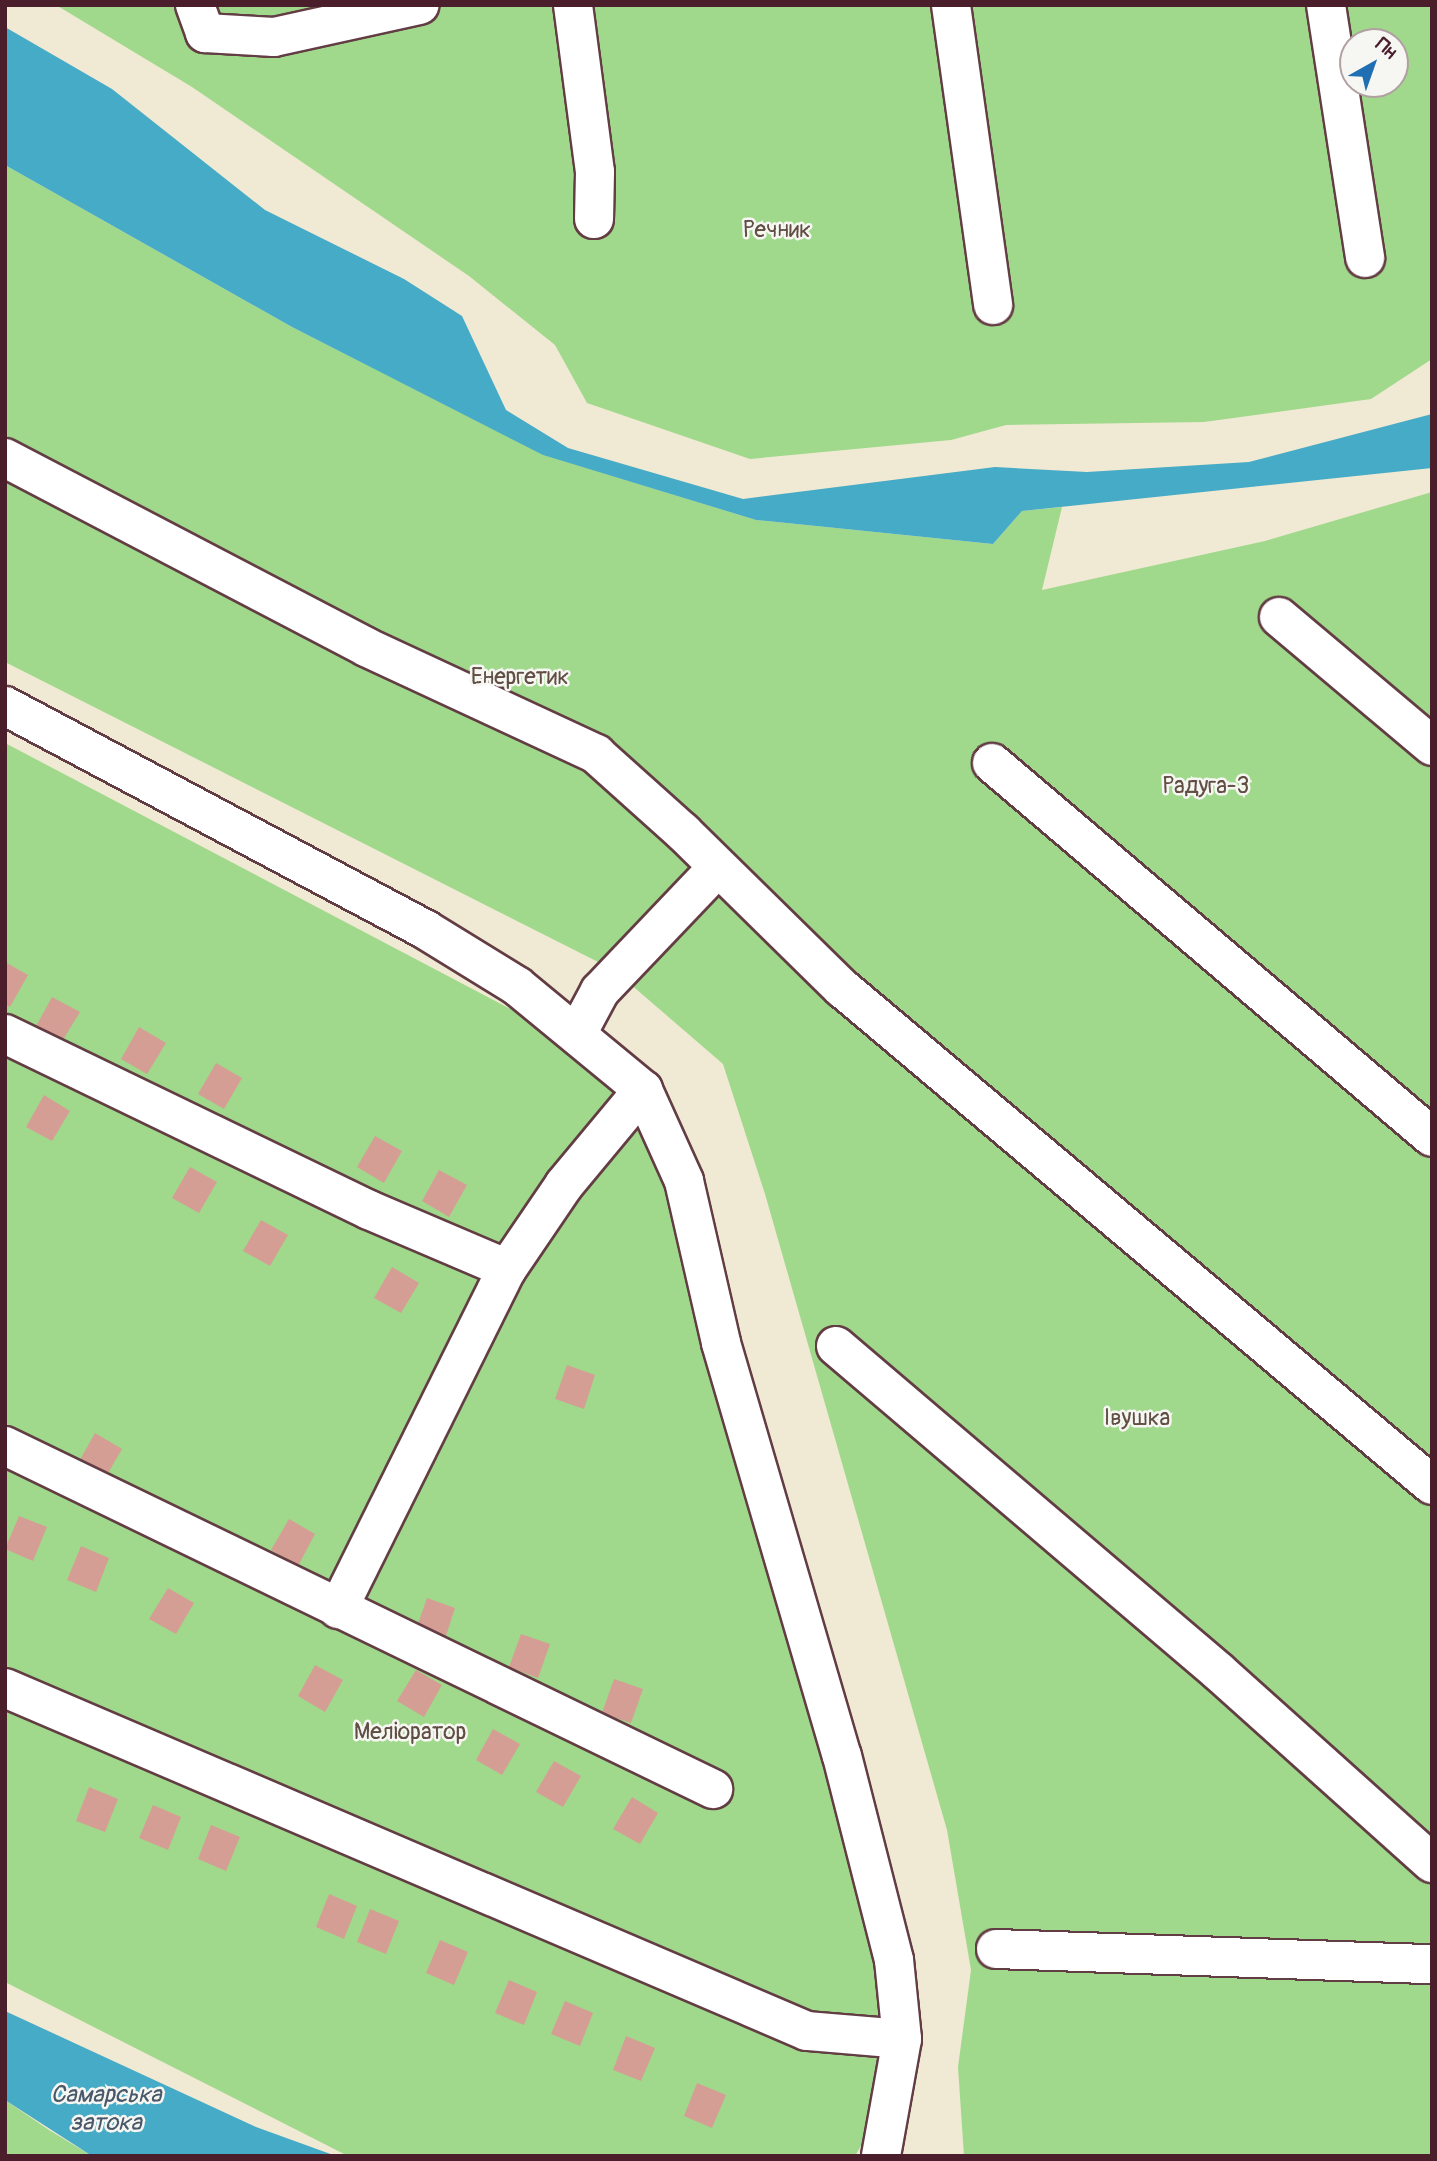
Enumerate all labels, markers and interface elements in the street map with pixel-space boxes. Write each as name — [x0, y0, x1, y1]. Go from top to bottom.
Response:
north arrow — [1339, 28, 1409, 98]
text: Пн — [1370, 33, 1402, 64]
park label: Речник — [743, 216, 811, 244]
park label: Енергетик — [471, 663, 569, 691]
park label: Радуга-3 — [1163, 772, 1249, 800]
park label: Івушка — [1104, 1404, 1170, 1432]
park label: Меліоратор — [354, 1718, 466, 1746]
water label: Самарська затока — [50, 2081, 162, 2137]

